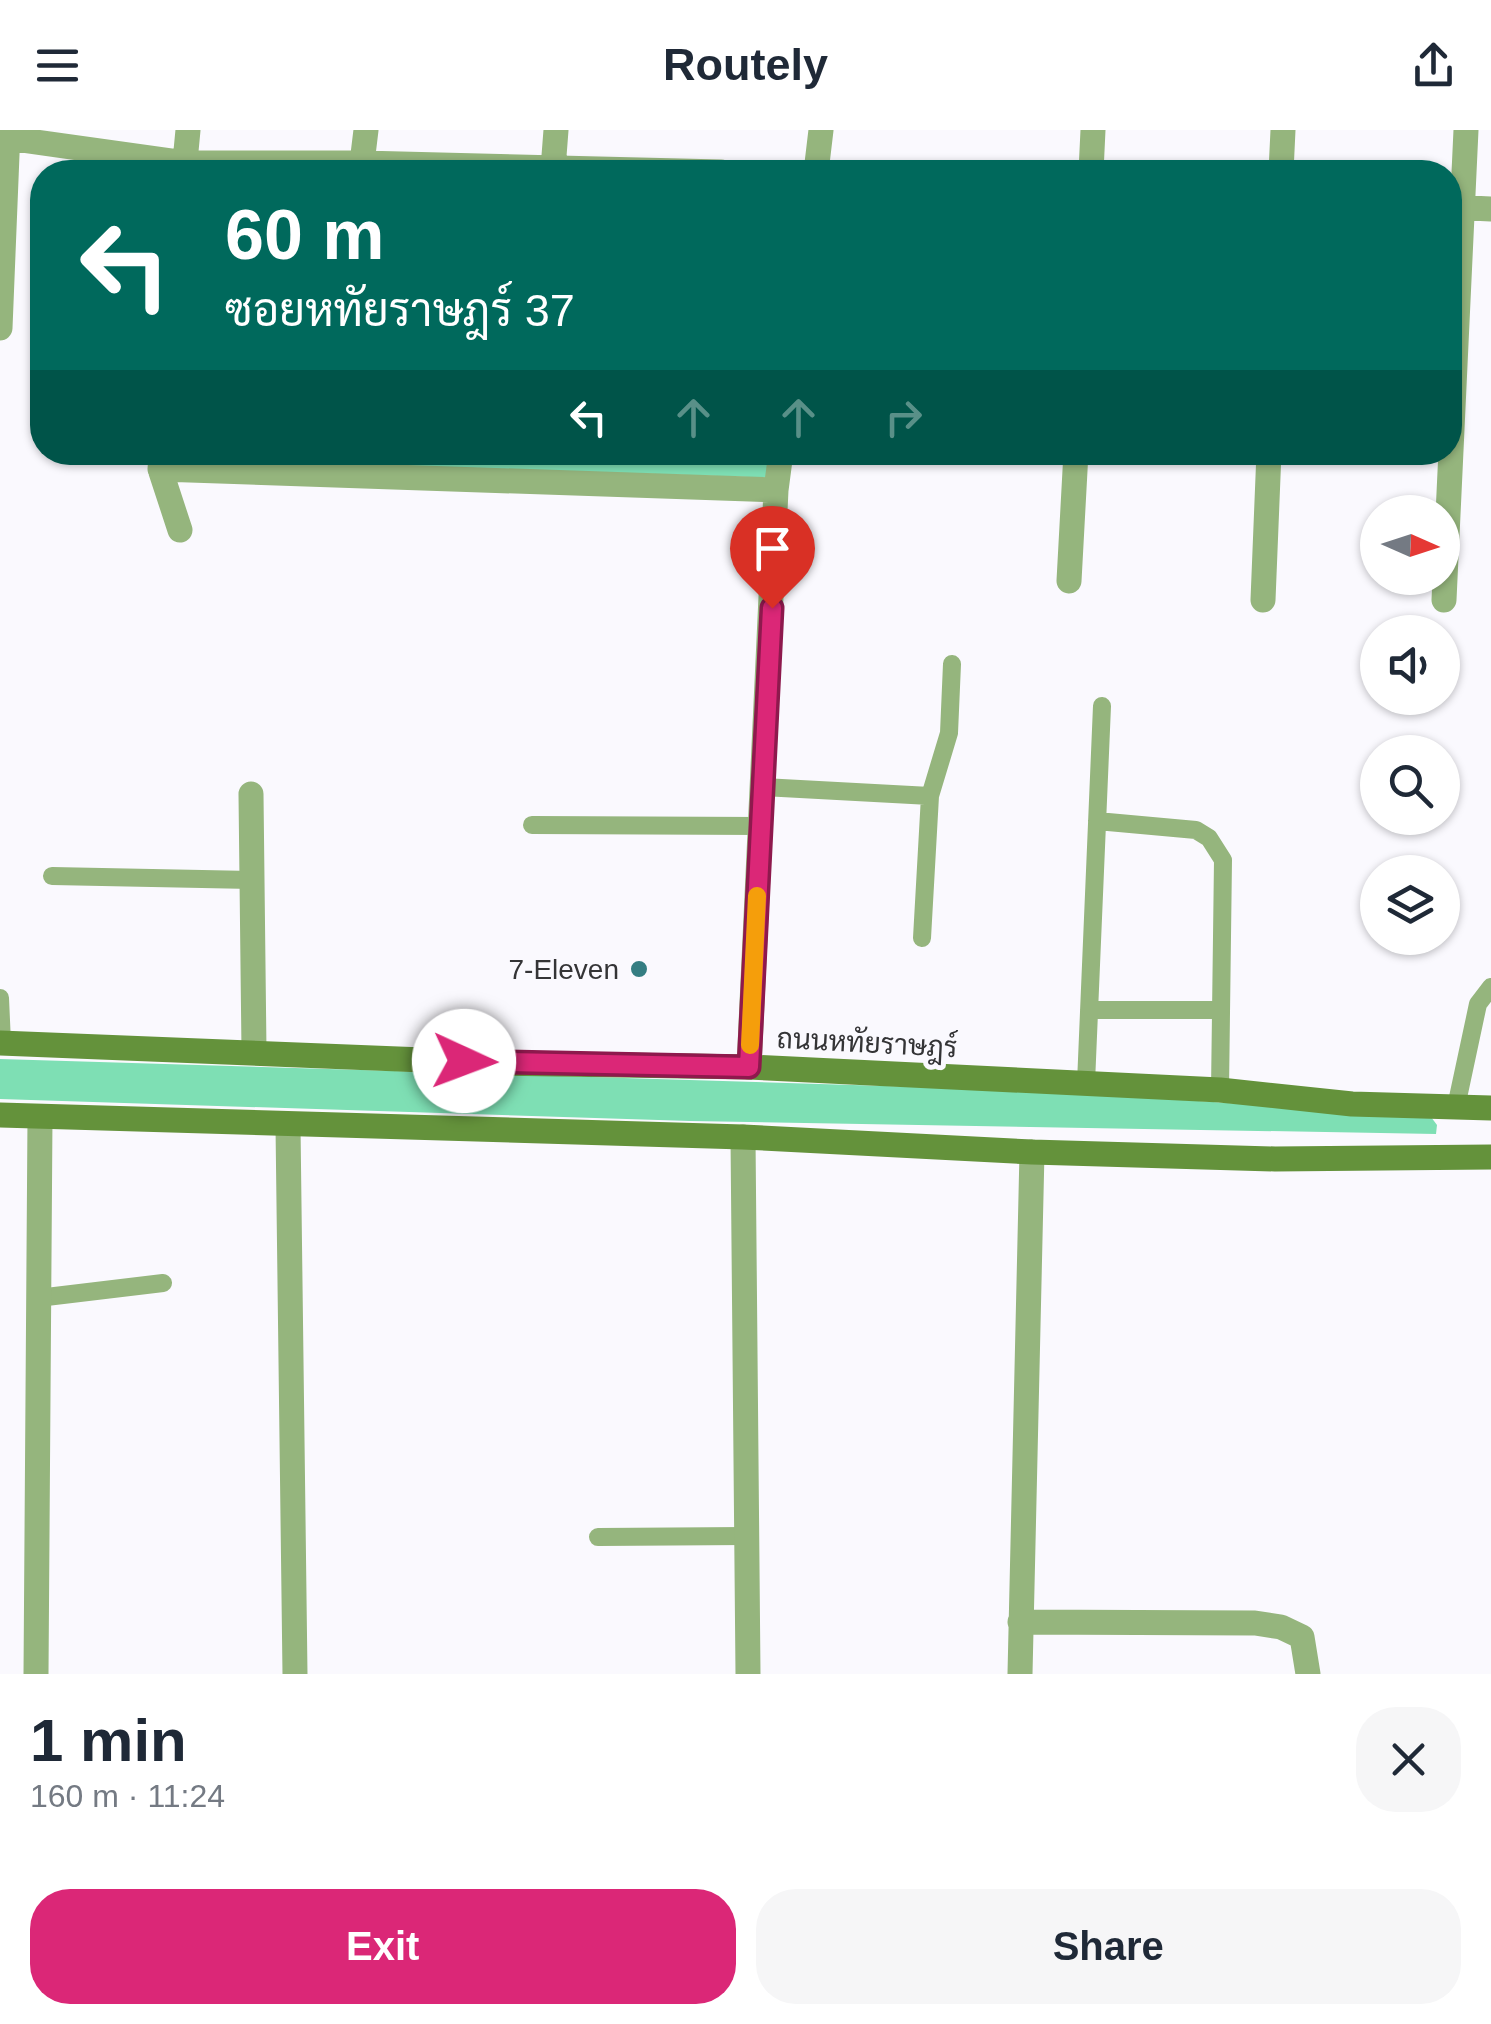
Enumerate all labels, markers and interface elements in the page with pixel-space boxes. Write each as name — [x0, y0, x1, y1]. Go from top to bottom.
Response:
icon: menu — [30, 38, 85, 93]
icon: share — [1406, 38, 1461, 93]
text: Routely — [663, 39, 828, 90]
text: 60 m — [225, 196, 385, 274]
icon: left — [60, 200, 190, 330]
text: ซอยหทัยราษฎร์ 37 — [225, 285, 575, 336]
icon: left — [561, 390, 616, 445]
icon: ahead — [666, 390, 721, 445]
icon: ahead — [771, 390, 826, 445]
icon: right — [876, 390, 931, 445]
north arrow — [1360, 495, 1460, 595]
map controls — [1360, 495, 1460, 955]
pin — [730, 506, 815, 609]
icon: arrive — [745, 521, 800, 576]
button: sound — [1360, 615, 1460, 715]
button: search — [1360, 735, 1460, 835]
button: layers — [1360, 855, 1460, 955]
place label: 7-Eleven — [508, 954, 619, 985]
marker: 7-Eleven — [628, 958, 650, 980]
position arrow — [412, 1009, 516, 1113]
street label: ถนนหทัยราษฎร์ — [776, 1019, 958, 1067]
text: 1 min — [30, 1707, 187, 1774]
button: close — [1356, 1707, 1461, 1812]
text: 160 m · 11:24 — [30, 1778, 225, 1814]
button: Exit — [30, 1889, 736, 2004]
button: Share — [756, 1889, 1461, 2004]

